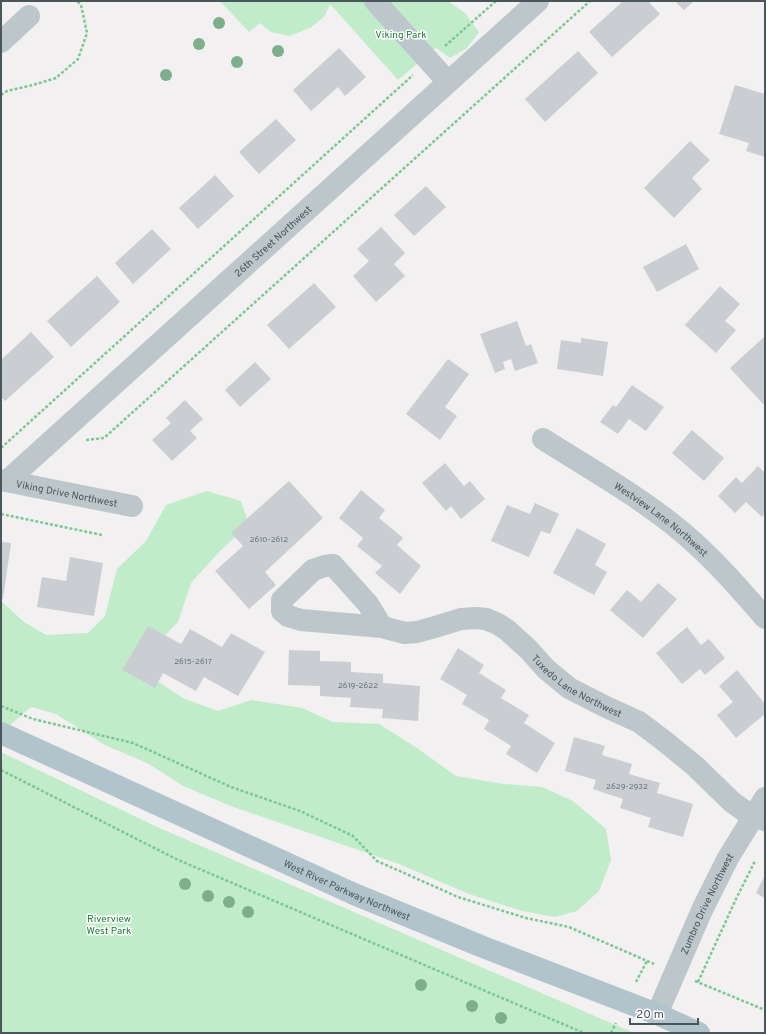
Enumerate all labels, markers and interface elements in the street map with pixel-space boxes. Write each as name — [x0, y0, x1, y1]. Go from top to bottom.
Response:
park label: Viking Park — [375, 29, 427, 42]
street label: 26th Street Northwest — [232, 203, 315, 280]
street label: Viking Drive Northwest — [14, 478, 119, 511]
street label: Westview Lane Northwest — [611, 480, 710, 560]
house number: 2610-2612 — [250, 535, 288, 545]
street label: Tuxedo Lane Northwest — [528, 652, 624, 721]
house number: 2615-2617 — [174, 657, 212, 667]
house number: 2619-2622 — [338, 681, 378, 691]
house number: 2629-2932 — [606, 782, 648, 792]
street label: Zumbro Drive Northwest — [679, 851, 737, 957]
street label: West River Parkway Northwest — [281, 858, 412, 925]
park label: Riverview West Park — [87, 913, 131, 938]
scale bar — [630, 1000, 698, 1026]
text: 20 m — [636, 1007, 664, 1023]

